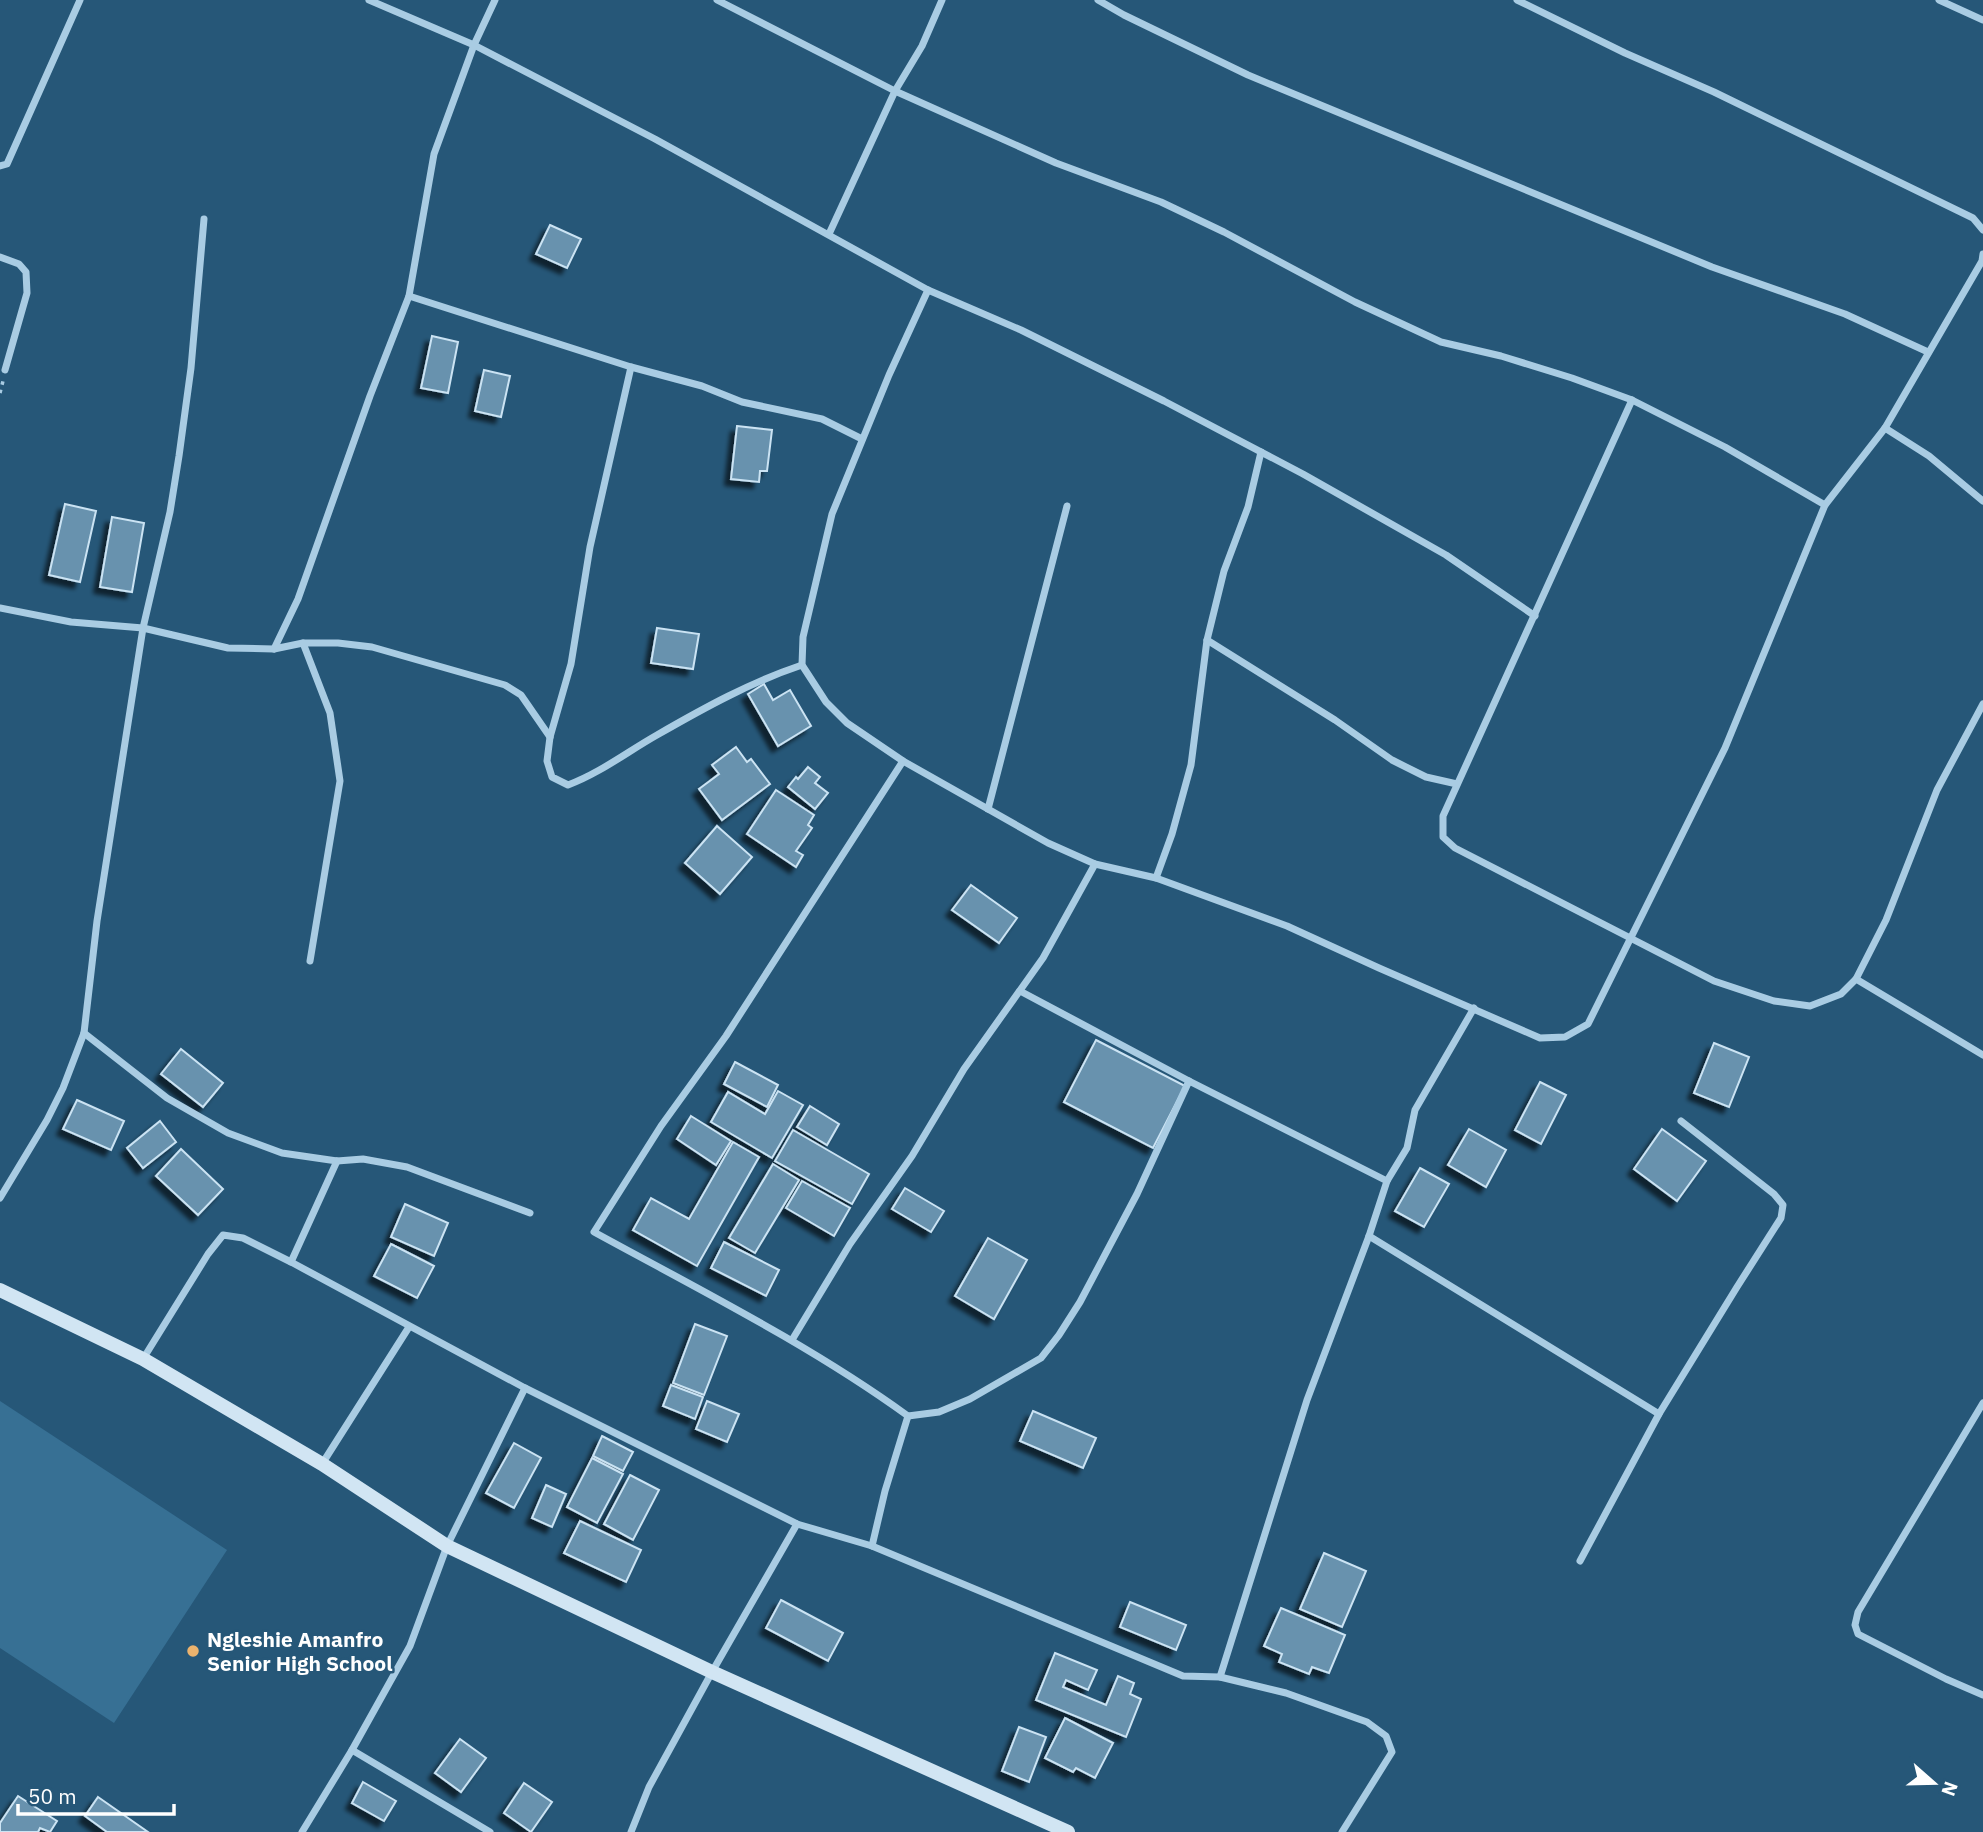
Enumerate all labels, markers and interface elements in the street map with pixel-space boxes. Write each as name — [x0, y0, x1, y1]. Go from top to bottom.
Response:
place label: Ngleshie Amanfro Senior High School — [207, 1625, 393, 1677]
marker: Ngleshie Amanfro Senior High School — [185, 1643, 201, 1659]
north arrow — [1899, 1748, 1969, 1818]
scale bar — [18, 1772, 173, 1816]
text: N — [1936, 1778, 1964, 1799]
text: 50 m — [28, 1782, 77, 1810]

